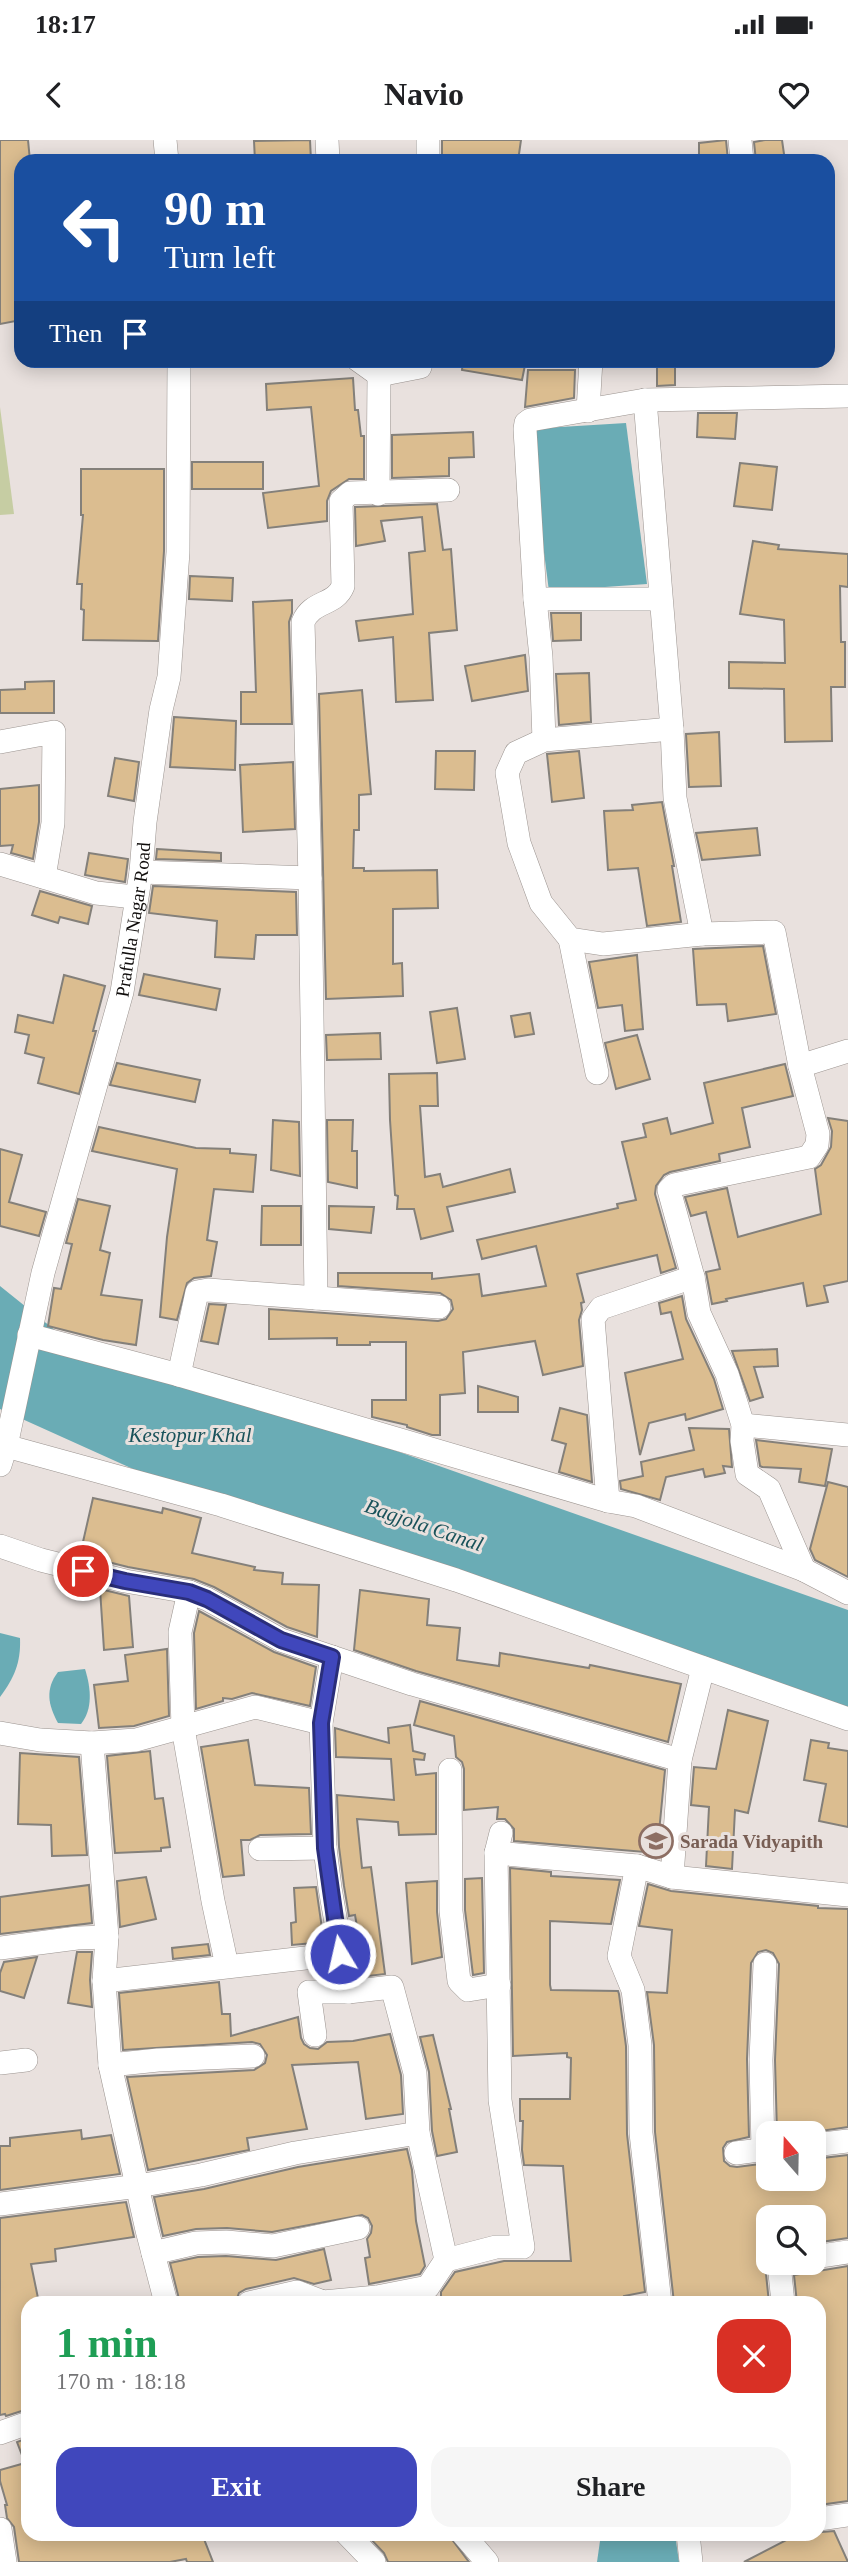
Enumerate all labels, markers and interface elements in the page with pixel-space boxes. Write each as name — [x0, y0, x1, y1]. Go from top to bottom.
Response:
text: 18:17 — [35, 10, 96, 39]
icon: back — [35, 76, 73, 114]
text: Navio — [384, 76, 464, 112]
icon: heart — [775, 76, 813, 114]
text: 90 m — [164, 181, 266, 236]
icon: left — [49, 182, 140, 273]
text: Turn left — [164, 239, 276, 275]
icon: arrive — [116, 315, 154, 353]
text: Then — [49, 319, 102, 348]
street label: Prafulla Nagar Road — [111, 841, 154, 998]
water label: Kestopur Khal — [127, 1423, 252, 1447]
water label: Bagjola Canal — [362, 1494, 486, 1556]
pin — [53, 1541, 113, 1601]
icon: arrive — [64, 1552, 102, 1590]
school or university icon: Sarada Vidyapith — [637, 1822, 675, 1860]
place label: Sarada Vidyapith — [680, 1831, 824, 1852]
position arrow — [303, 1917, 377, 1991]
north arrow — [756, 2121, 826, 2191]
map controls — [756, 2121, 826, 2275]
button: search — [756, 2205, 826, 2275]
button: close — [717, 2319, 791, 2393]
text: 1 min — [56, 2320, 158, 2366]
text: 170 m · 18:18 — [56, 2369, 186, 2394]
button: Exit — [56, 2447, 417, 2527]
button: Share — [431, 2447, 791, 2527]

